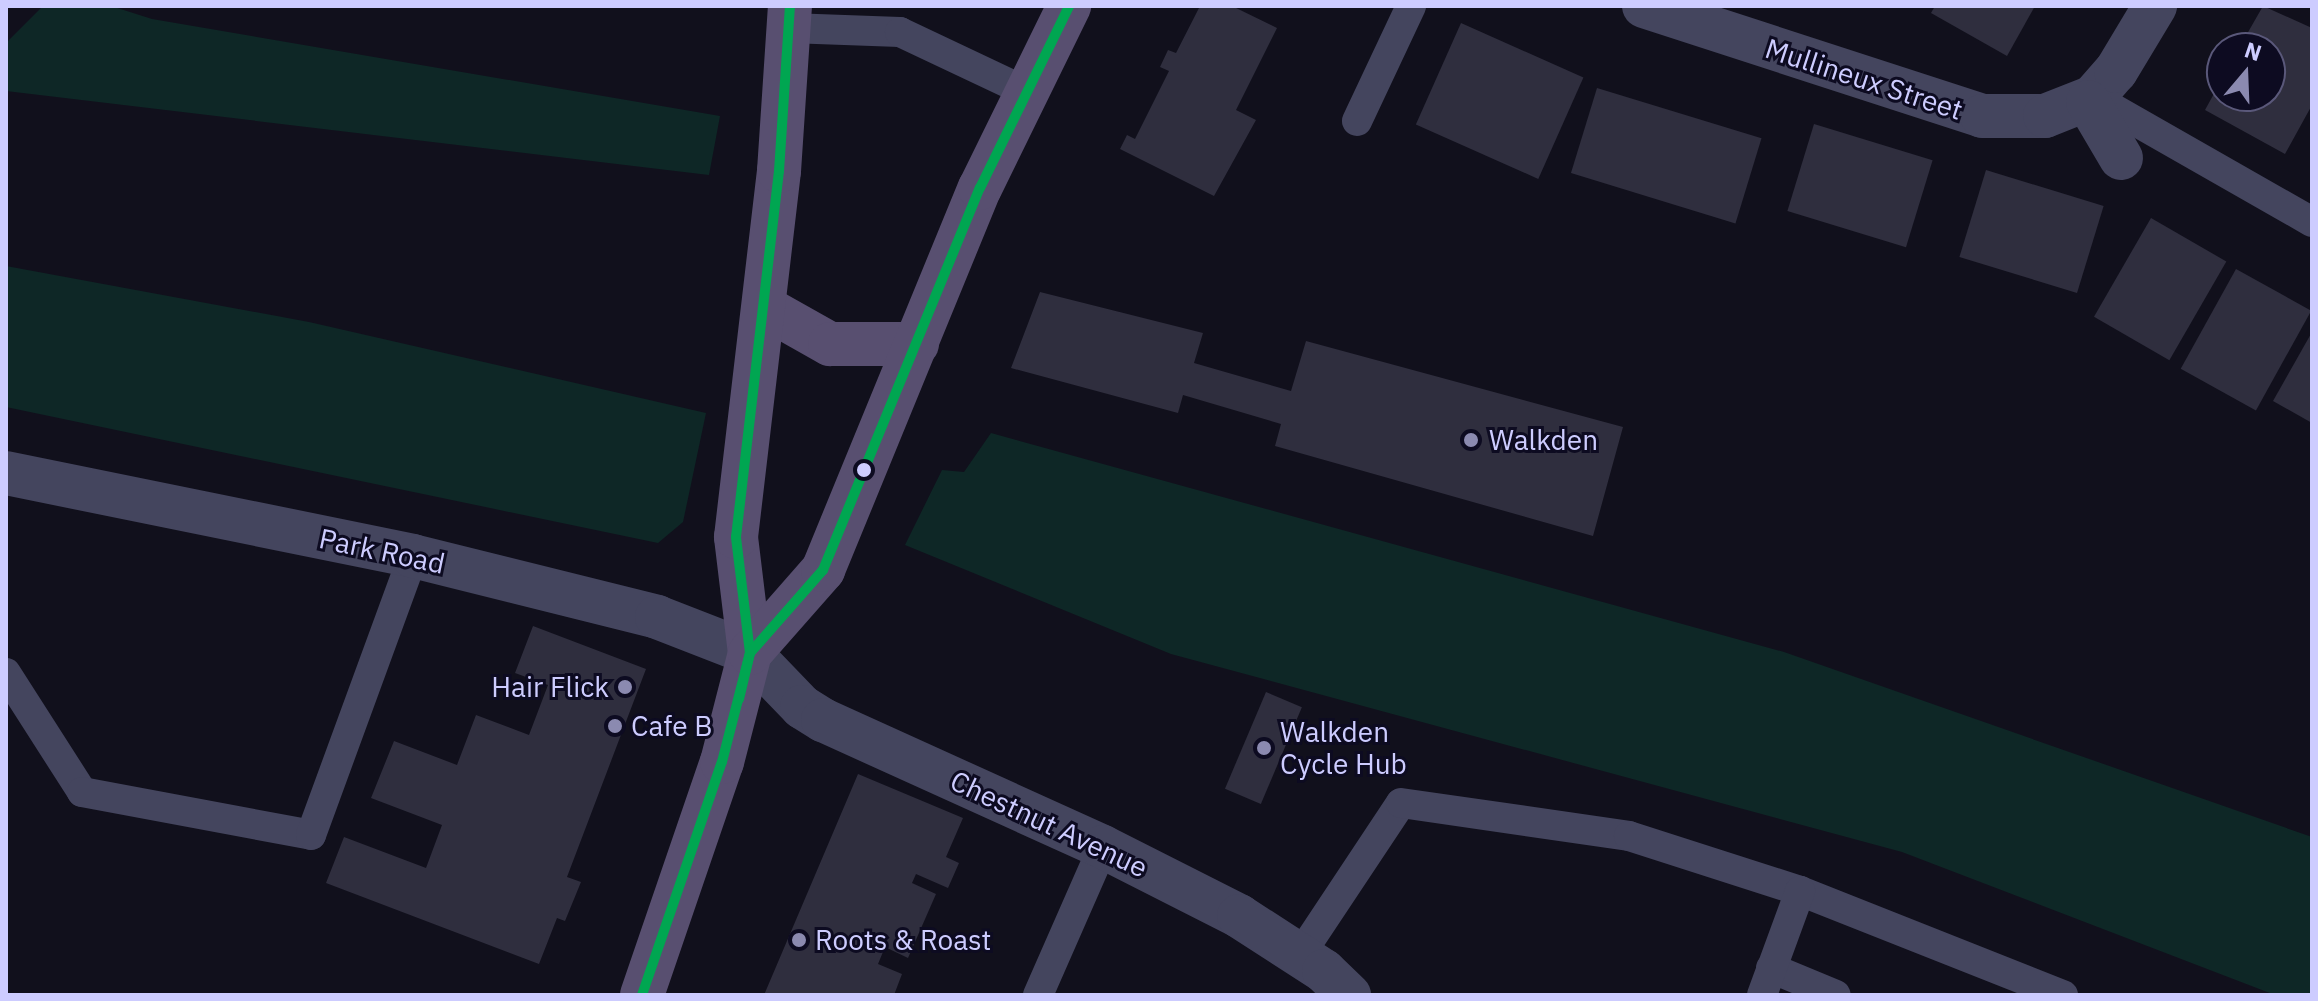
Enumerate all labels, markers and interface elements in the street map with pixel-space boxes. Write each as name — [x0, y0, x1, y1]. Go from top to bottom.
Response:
street label: Mullineux Street — [1761, 31, 1967, 127]
north arrow — [2206, 32, 2286, 112]
text: N — [2241, 34, 2266, 67]
place label: Walkden — [1489, 423, 1598, 457]
marker: Walkden — [1460, 429, 1482, 451]
unlabelled marker — [856, 462, 872, 478]
street label: Park Road — [316, 521, 448, 581]
place label: Hair Flick — [491, 670, 609, 704]
marker: Hair Flick — [616, 678, 634, 696]
place label: Cafe B — [631, 709, 713, 743]
place label: Walkden Cycle Hub — [1280, 715, 1407, 781]
marker: Cafe B — [606, 717, 624, 735]
marker: Walkden Cycle Hub — [1255, 739, 1273, 757]
street label: Chestnut Avenue — [945, 764, 1153, 884]
place label: Roots & Roast — [815, 923, 991, 957]
marker: Roots & Roast — [790, 931, 808, 949]

